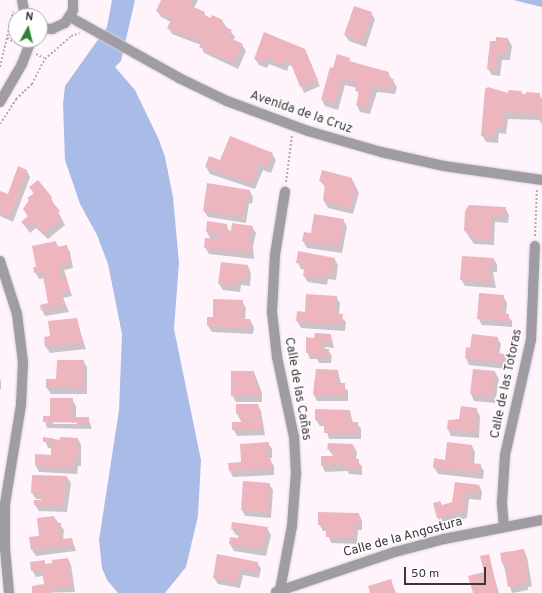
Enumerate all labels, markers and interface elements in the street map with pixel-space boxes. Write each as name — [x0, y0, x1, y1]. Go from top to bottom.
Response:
north arrow — [8, 8, 48, 48]
text: N — [25, 10, 34, 25]
street label: Avenida de la Cruz — [248, 88, 354, 138]
street label: Calle de las Totoras — [488, 328, 526, 440]
street label: Calle de las Cañas — [280, 336, 314, 442]
street label: Calle de la Angostura — [342, 515, 464, 561]
scale bar — [406, 559, 488, 585]
text: 50 m — [411, 566, 439, 582]

